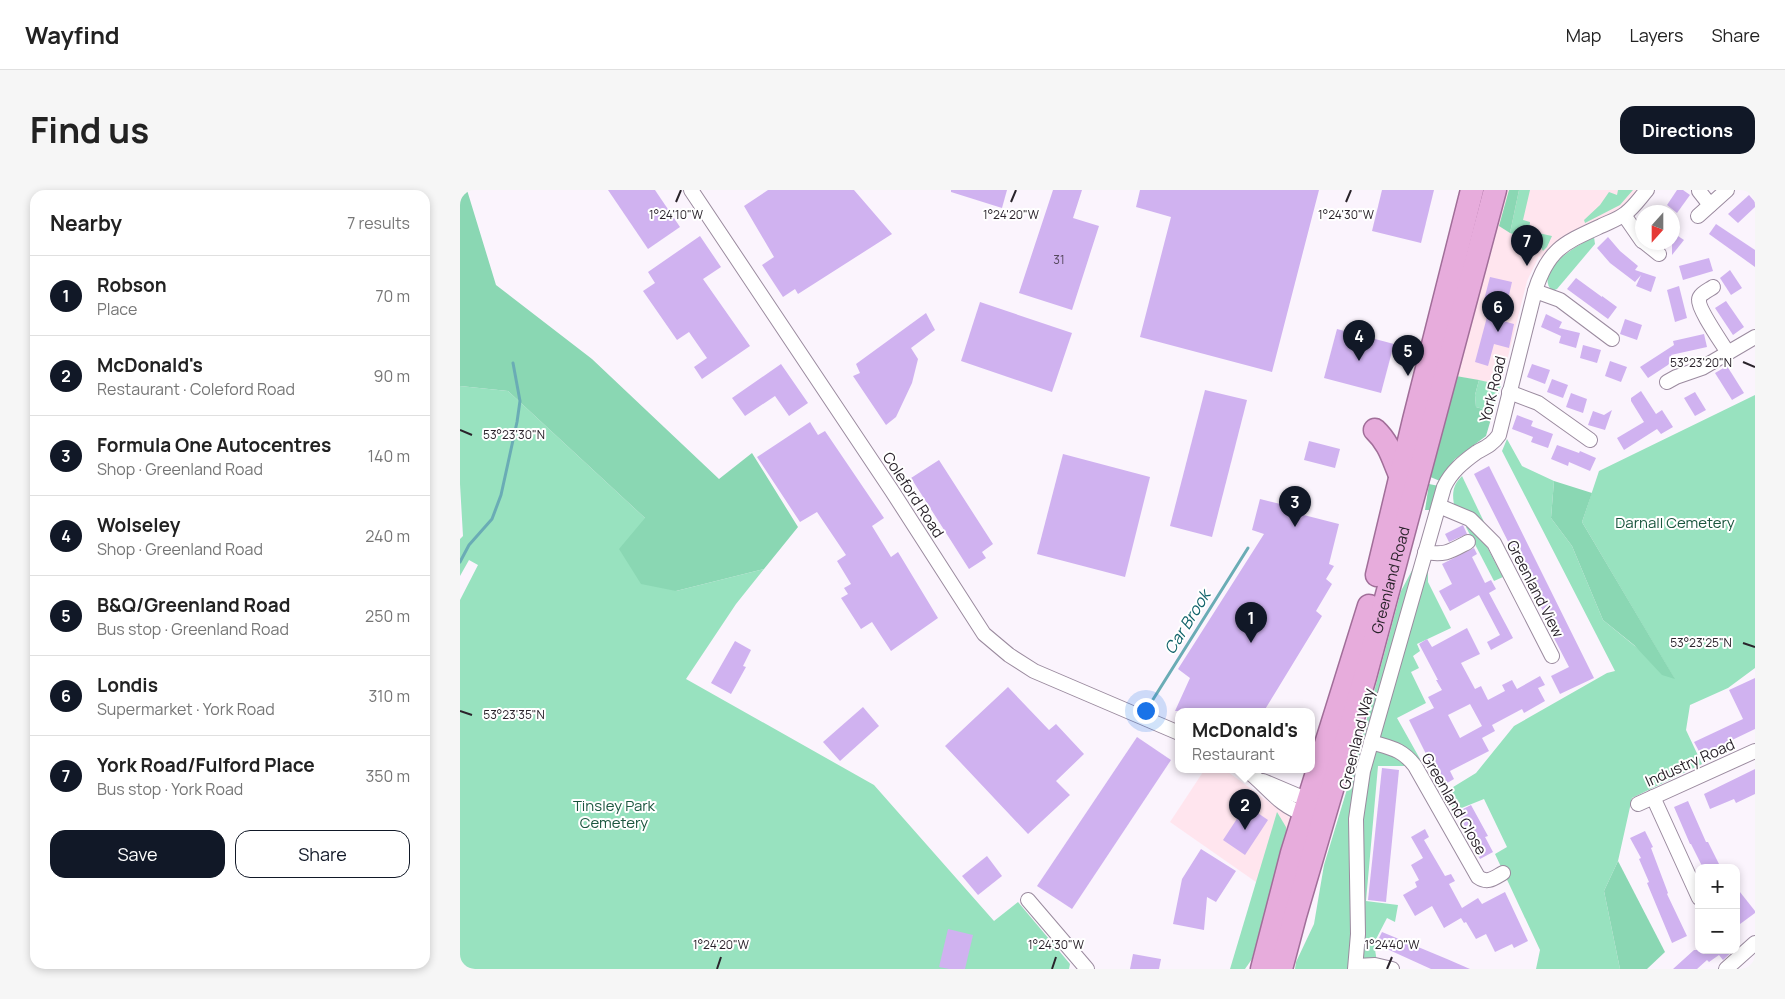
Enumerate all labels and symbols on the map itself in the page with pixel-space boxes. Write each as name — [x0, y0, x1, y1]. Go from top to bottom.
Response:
north arrow — [1635, 205, 1680, 250]
text: 1°24'10"W — [649, 206, 704, 223]
text: 1°24'20"W — [983, 206, 1040, 223]
text: 1°24'30"W — [1318, 206, 1375, 223]
pin: 7 — [1511, 225, 1543, 266]
house number: 31 — [1053, 251, 1065, 268]
pin: 6 — [1482, 291, 1514, 332]
pin: 4 — [1343, 320, 1375, 361]
pin: 5 — [1392, 335, 1424, 376]
street label: York Road — [1474, 354, 1511, 424]
text: 53°23'20"N — [1670, 354, 1732, 371]
text: 53°23'30"N — [483, 426, 545, 443]
street label: Coleford Road — [878, 448, 949, 542]
pin: 3 — [1279, 486, 1311, 527]
park label: Darnall Cemetery — [1615, 512, 1735, 533]
street label: Greenland Road — [1366, 524, 1415, 636]
street label: Greenland View — [1502, 536, 1569, 642]
water label: Car Brook — [1159, 584, 1216, 658]
pin: 1 — [1235, 602, 1267, 643]
text: 53°23'25"N — [1670, 634, 1732, 651]
street label: Greenland Way — [1334, 686, 1379, 792]
your location — [1133, 698, 1159, 724]
text: 53°23'35"N — [483, 706, 545, 723]
street label: Industry Road — [1642, 733, 1738, 792]
street label: Greenland Close — [1417, 749, 1492, 859]
pin: 2 — [1229, 789, 1261, 830]
park label: Tinsley Park Cemetery — [573, 795, 656, 833]
text: 1°24'20"W — [693, 936, 750, 953]
text: 1°24'30"W — [1028, 936, 1085, 953]
text: 1°24'40"W — [1365, 936, 1420, 953]

